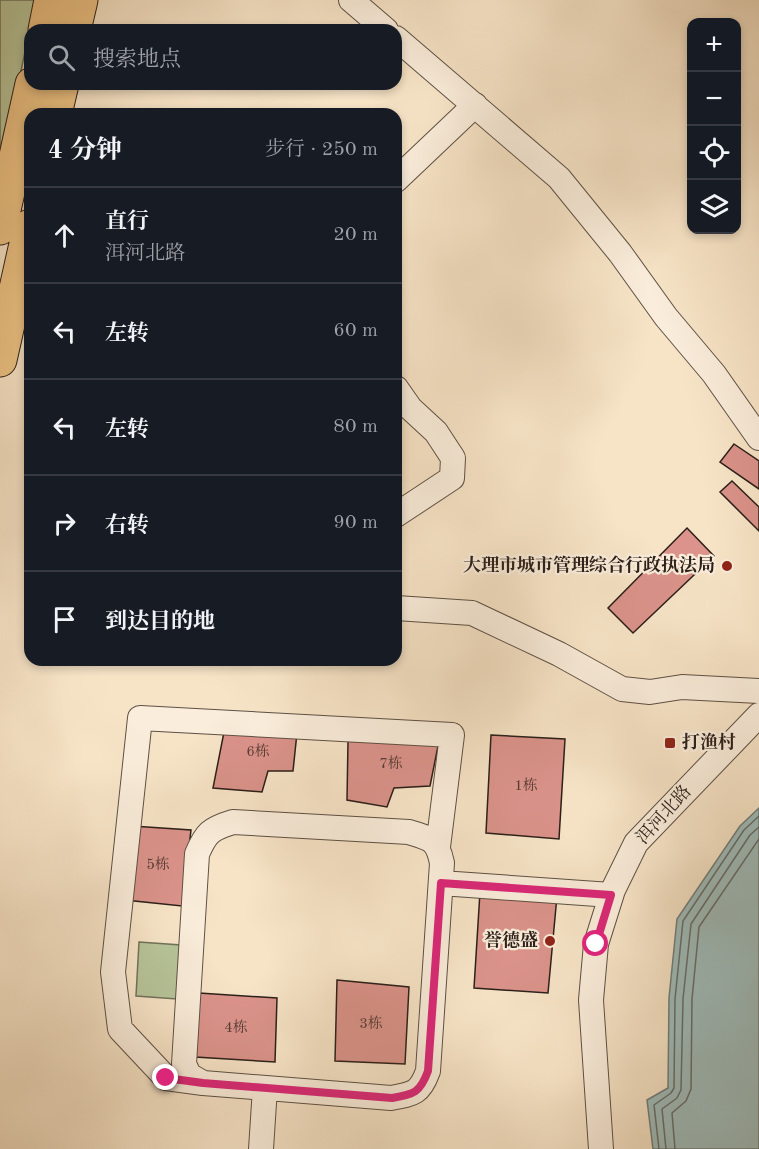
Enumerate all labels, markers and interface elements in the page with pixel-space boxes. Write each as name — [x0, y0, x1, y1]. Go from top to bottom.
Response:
map controls — [687, 18, 741, 234]
button: + — [687, 18, 741, 72]
search box — [24, 24, 402, 90]
icon: search — [45, 41, 78, 74]
text: 搜索地点 — [93, 49, 181, 71]
button: − — [687, 72, 741, 126]
button: locate — [687, 126, 741, 180]
text: 4 分钟 — [48, 138, 122, 164]
text: 步行 · 250 m — [265, 140, 378, 160]
button: layers — [687, 180, 741, 234]
text: 直行 — [105, 211, 149, 233]
icon: ahead — [48, 219, 81, 252]
text: 20 m — [333, 225, 378, 245]
text: 洱河北路 — [105, 244, 185, 264]
icon: left — [48, 315, 81, 348]
text: 60 m — [333, 321, 378, 341]
text: 左转 — [105, 323, 149, 345]
icon: left — [48, 411, 81, 444]
text: 80 m — [333, 417, 378, 437]
text: 左转 — [105, 419, 149, 441]
icon: right — [48, 507, 81, 540]
text: 90 m — [333, 513, 378, 533]
text: 右转 — [105, 515, 149, 537]
place label: 大理市城市管理综合行政执法局 — [463, 555, 715, 575]
marker: 大理市城市管理综合行政执法局 — [720, 559, 734, 573]
icon: arrive — [48, 603, 81, 636]
text: 到达目的地 — [105, 611, 215, 633]
place label: 打渔村 — [682, 732, 736, 752]
marker: 打渔村 — [663, 736, 677, 750]
house number: 6栋 — [246, 743, 270, 760]
house number: 7栋 — [379, 755, 403, 772]
house number: 1栋 — [514, 777, 538, 794]
street label: 洱河北路 — [632, 781, 695, 848]
house number: 5栋 — [146, 856, 170, 873]
place label: 誉德盛 — [484, 930, 538, 950]
route start — [582, 930, 608, 956]
marker: 誉德盛 — [543, 934, 557, 948]
house number: 3栋 — [359, 1015, 383, 1032]
house number: 4栋 — [224, 1019, 248, 1036]
route end — [152, 1064, 178, 1090]

